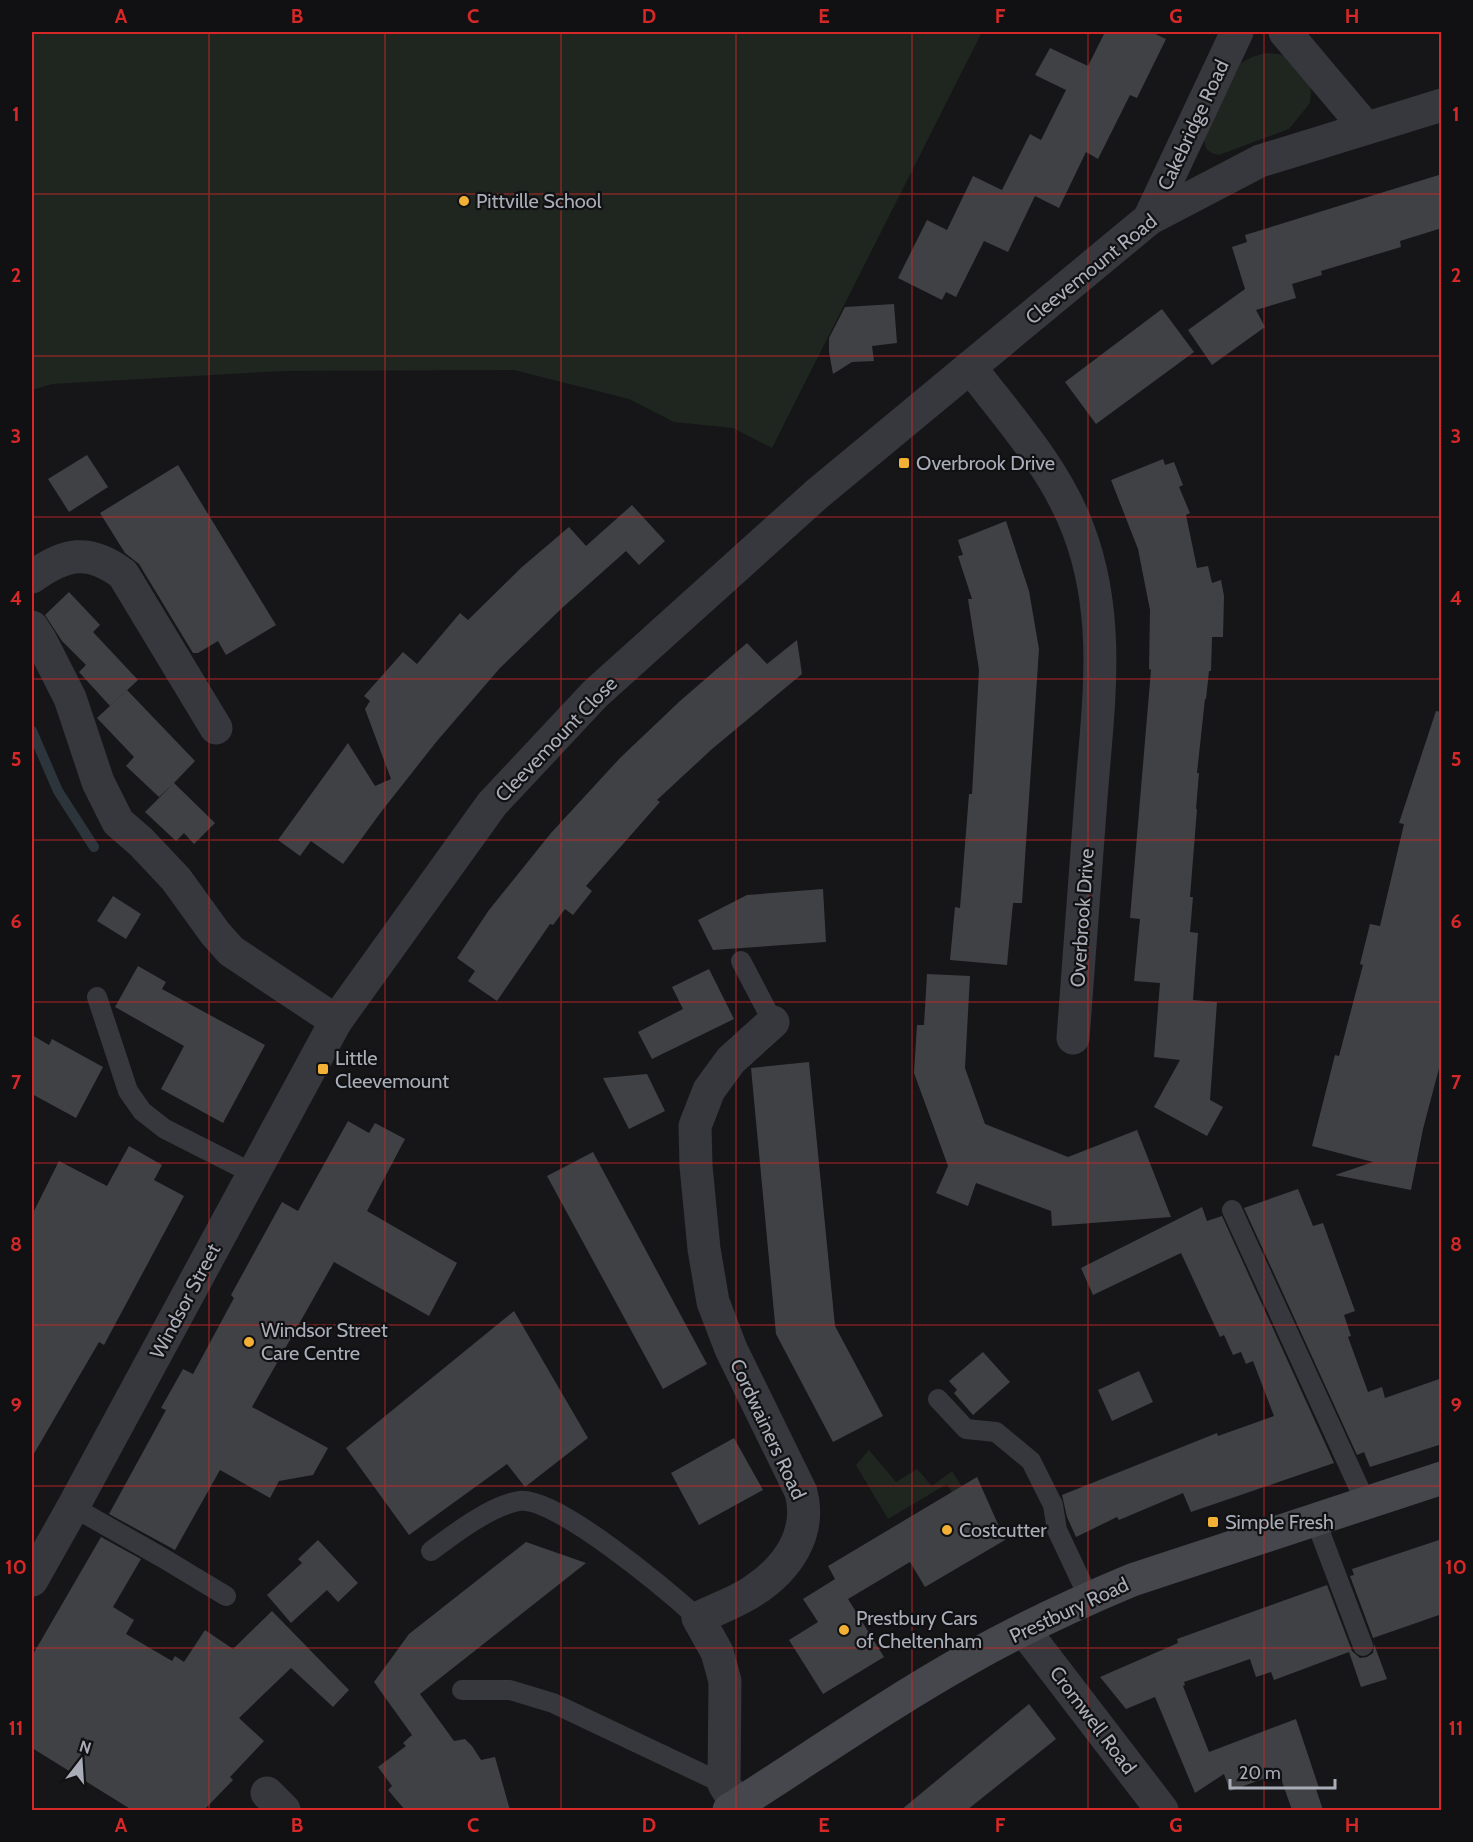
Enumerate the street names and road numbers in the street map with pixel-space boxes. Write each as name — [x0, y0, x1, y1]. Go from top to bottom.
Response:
street label: Cakebridge Road — [1152, 56, 1234, 194]
street label: Cleevemount Road — [1021, 209, 1161, 329]
street label: Cleevemount Close — [490, 671, 622, 807]
street label: Overbrook Drive — [1065, 848, 1099, 988]
street label: Windsor Street — [145, 1239, 225, 1363]
street label: Cordwainers Road — [725, 1355, 811, 1503]
street label: Prestbury Road — [1006, 1572, 1132, 1648]
street label: Cromwell Road — [1045, 1661, 1141, 1779]

